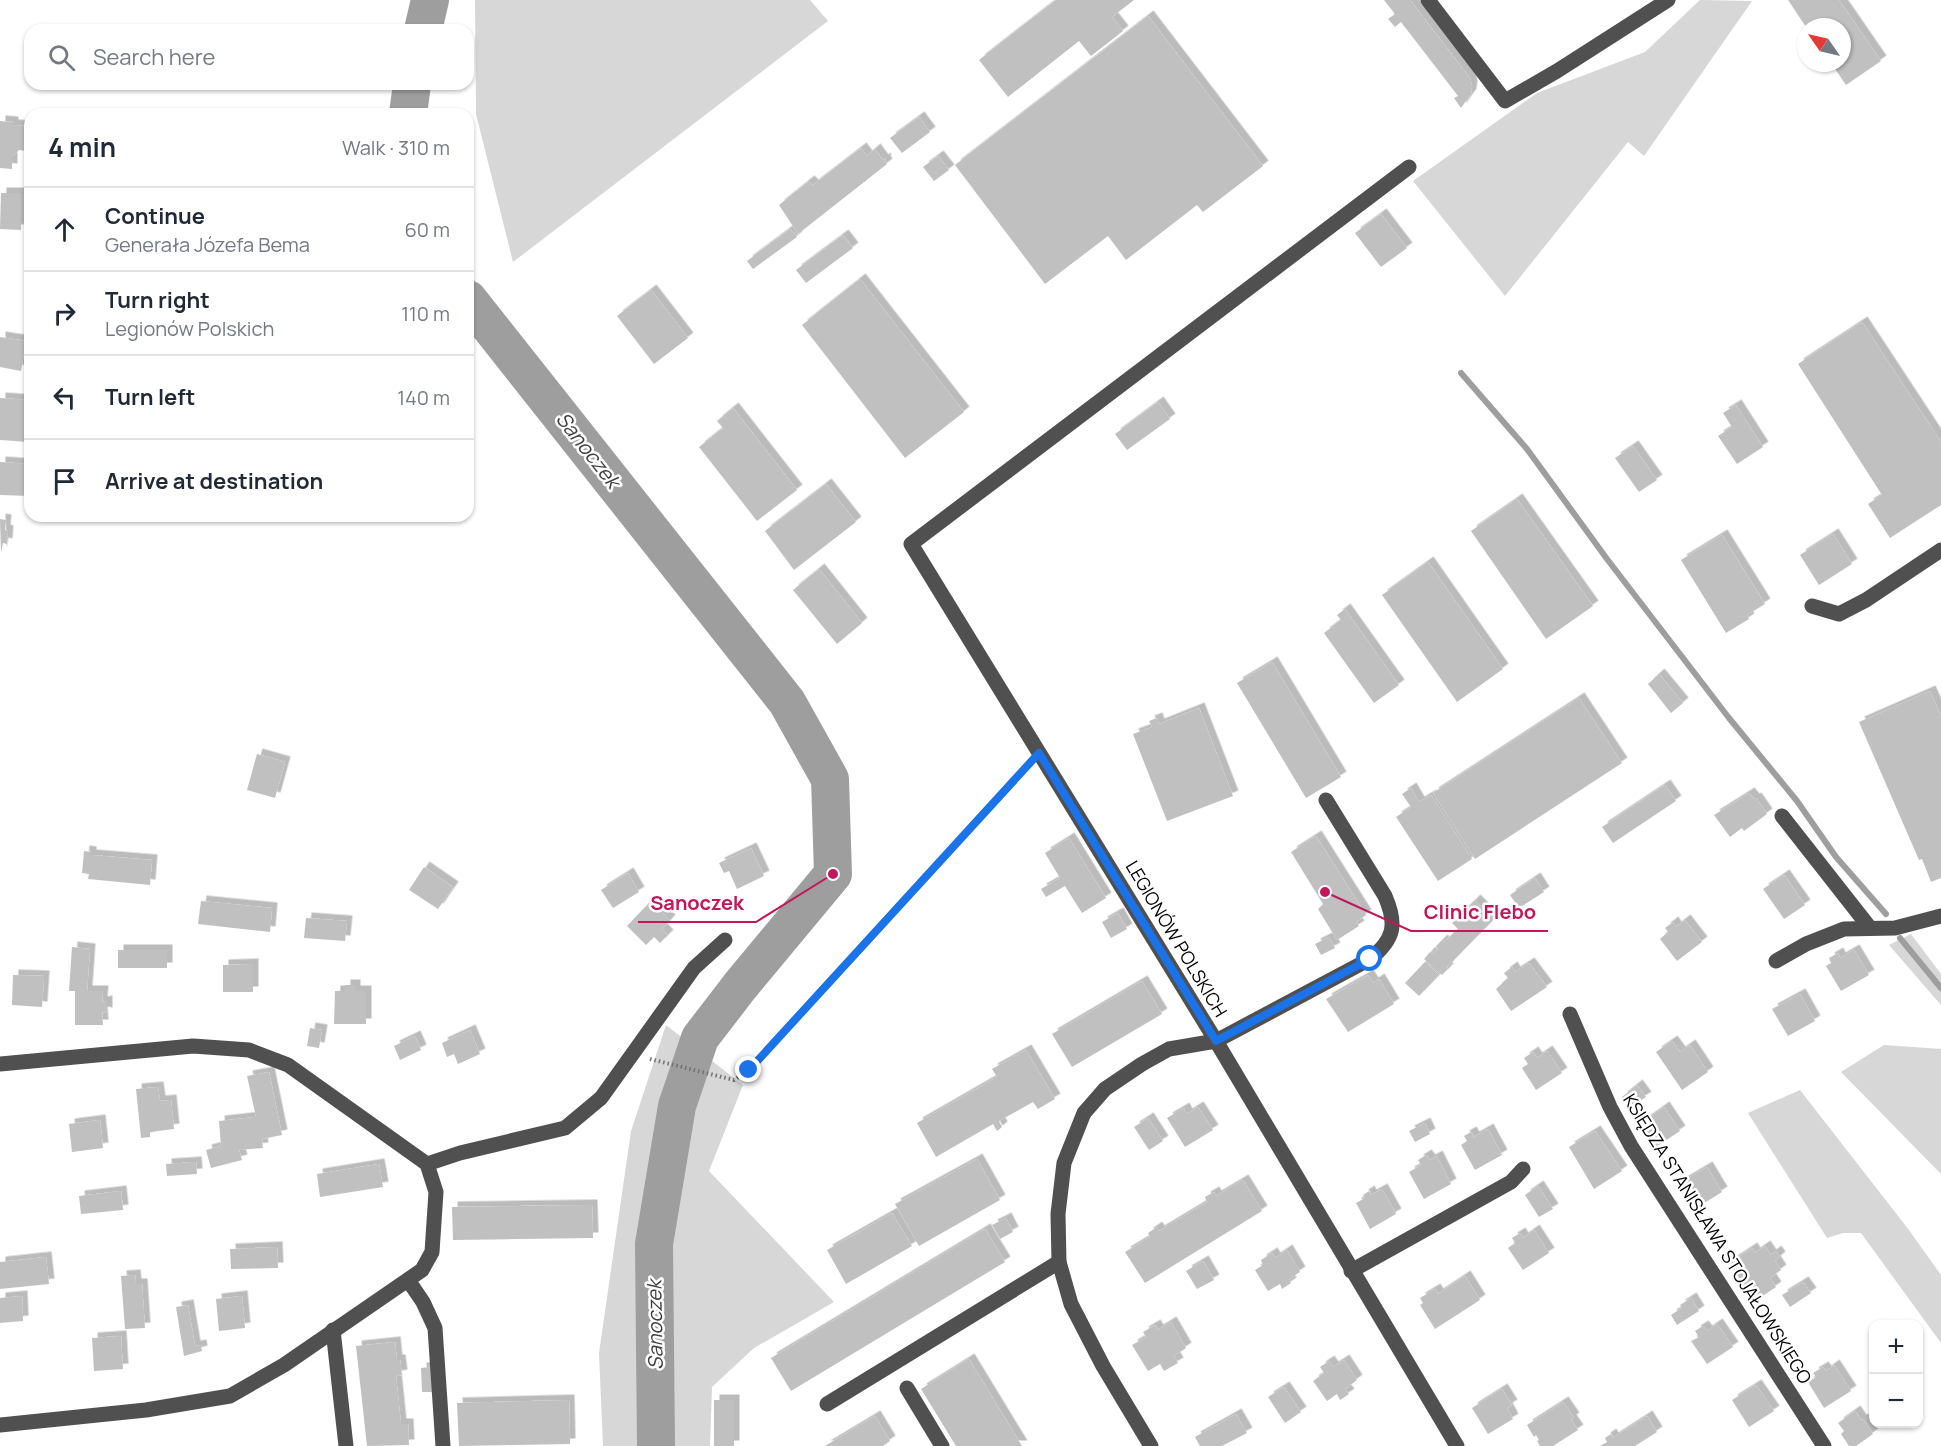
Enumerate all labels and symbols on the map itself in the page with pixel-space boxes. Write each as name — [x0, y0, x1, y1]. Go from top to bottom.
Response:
north arrow — [1797, 18, 1851, 72]
water label: Sanoczek — [550, 406, 628, 496]
street label: LEGIONÓW POLSKICH — [1121, 856, 1233, 1021]
callout: Sanoczek — [638, 884, 756, 922]
text: Sanoczek — [650, 889, 745, 916]
callout: Clinic Flebo — [1411, 893, 1548, 931]
text: Clinic Flebo — [1424, 898, 1536, 925]
route start — [1356, 945, 1382, 971]
route end — [735, 1056, 761, 1082]
street label: KSIĘDZA STANISŁAWA STOJAŁOWSKIEGO — [1618, 1089, 1818, 1388]
water label: Sanoczek — [640, 1277, 669, 1370]

